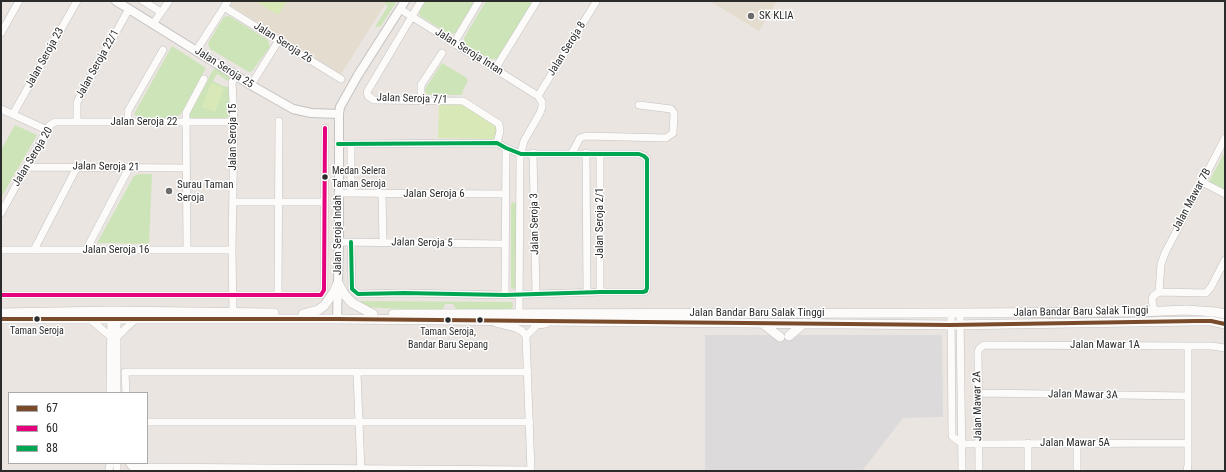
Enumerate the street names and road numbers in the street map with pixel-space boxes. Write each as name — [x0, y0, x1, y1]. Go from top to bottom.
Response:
street label: Jalan Seroja 8 — [545, 19, 589, 79]
street label: Jalan Seroja 26 — [251, 20, 315, 66]
street label: Jalan Seroja 23 — [23, 26, 67, 90]
street label: Jalan Seroja Intan — [432, 26, 506, 78]
street label: Jalan Seroja 22/1 — [74, 27, 122, 101]
street label: Jalan Seroja 25 — [192, 45, 256, 91]
street label: Jalan Seroja 7/1 — [376, 91, 448, 107]
street label: Jalan Seroja 15 — [226, 104, 240, 170]
street label: Jalan Seroja 22 — [111, 115, 177, 129]
street label: Jalan Seroja 20 — [10, 125, 56, 189]
street label: Jalan Seroja 21 — [72, 160, 140, 174]
street label: Jalan Mawar 7B — [1170, 166, 1214, 234]
street label: Jalan Seroja 6 — [403, 187, 465, 201]
street label: Jalan Seroja 2/1 — [593, 187, 607, 259]
street label: Jalan Seroja 3 — [528, 193, 542, 255]
street label: Jalan Seroja Indah — [331, 195, 345, 275]
street label: Jalan Seroja 5 — [391, 236, 453, 250]
street label: Jalan Seroja 16 — [83, 243, 149, 257]
street label: Jalan Bandar Baru Salak Tinggi — [1013, 304, 1149, 320]
street label: Jalan Bandar Baru Salak Tinggi — [689, 306, 825, 320]
street label: Jalan Mawar 1A — [1070, 338, 1140, 352]
street label: Jalan Mawar 2A — [971, 371, 985, 441]
street label: Jalan Mawar 3A — [1048, 388, 1118, 402]
street label: Jalan Mawar 5A — [1040, 436, 1110, 450]

